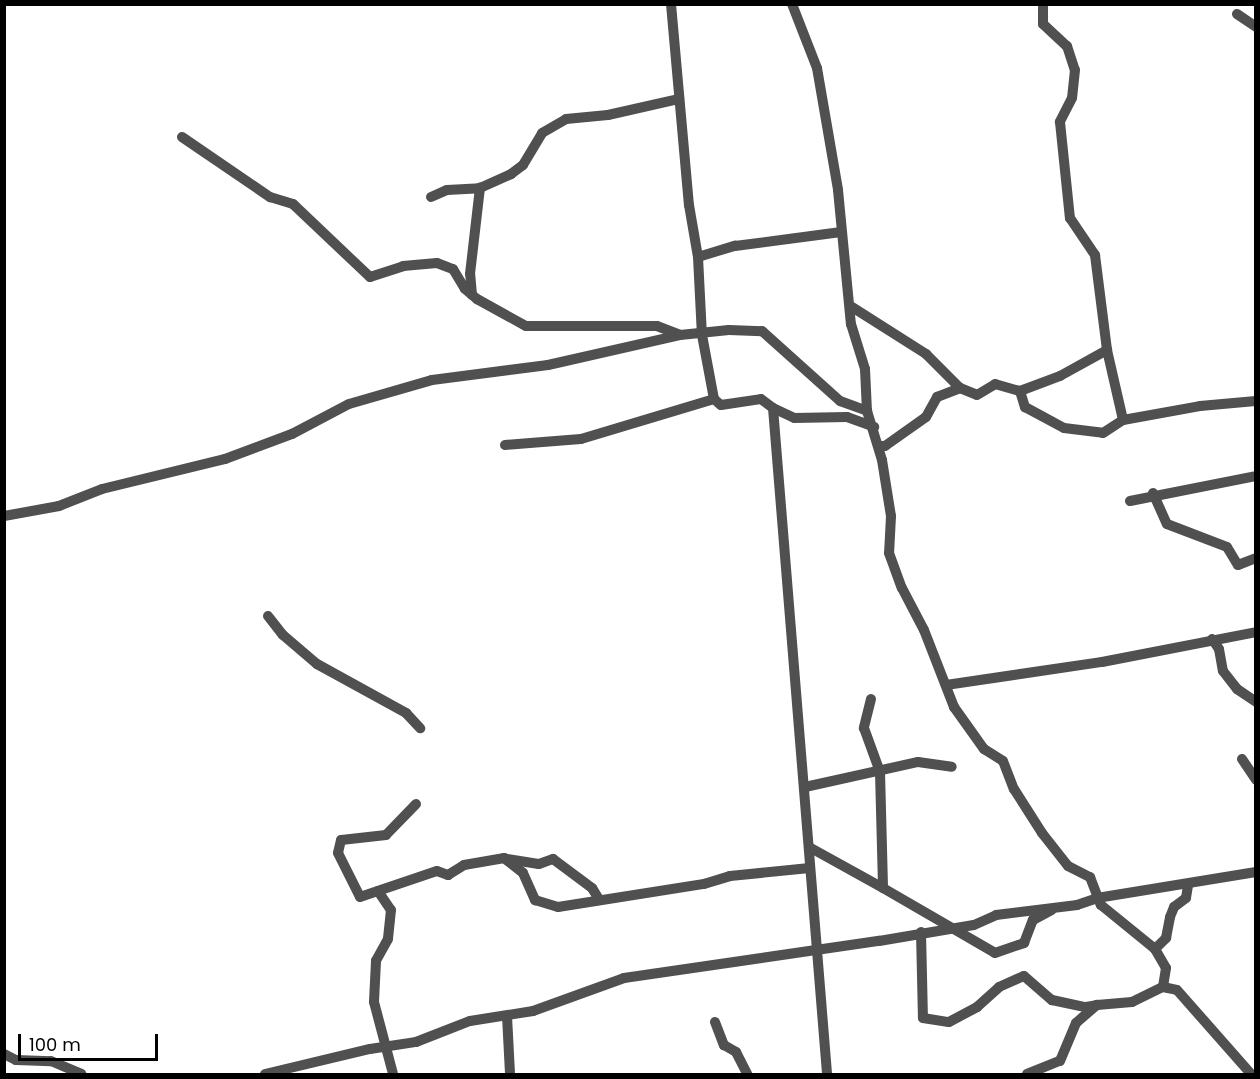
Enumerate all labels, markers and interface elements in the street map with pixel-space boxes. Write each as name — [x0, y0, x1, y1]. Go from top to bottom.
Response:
scale bar — [21, 1022, 160, 1060]
text: 100 m — [29, 1032, 81, 1057]

